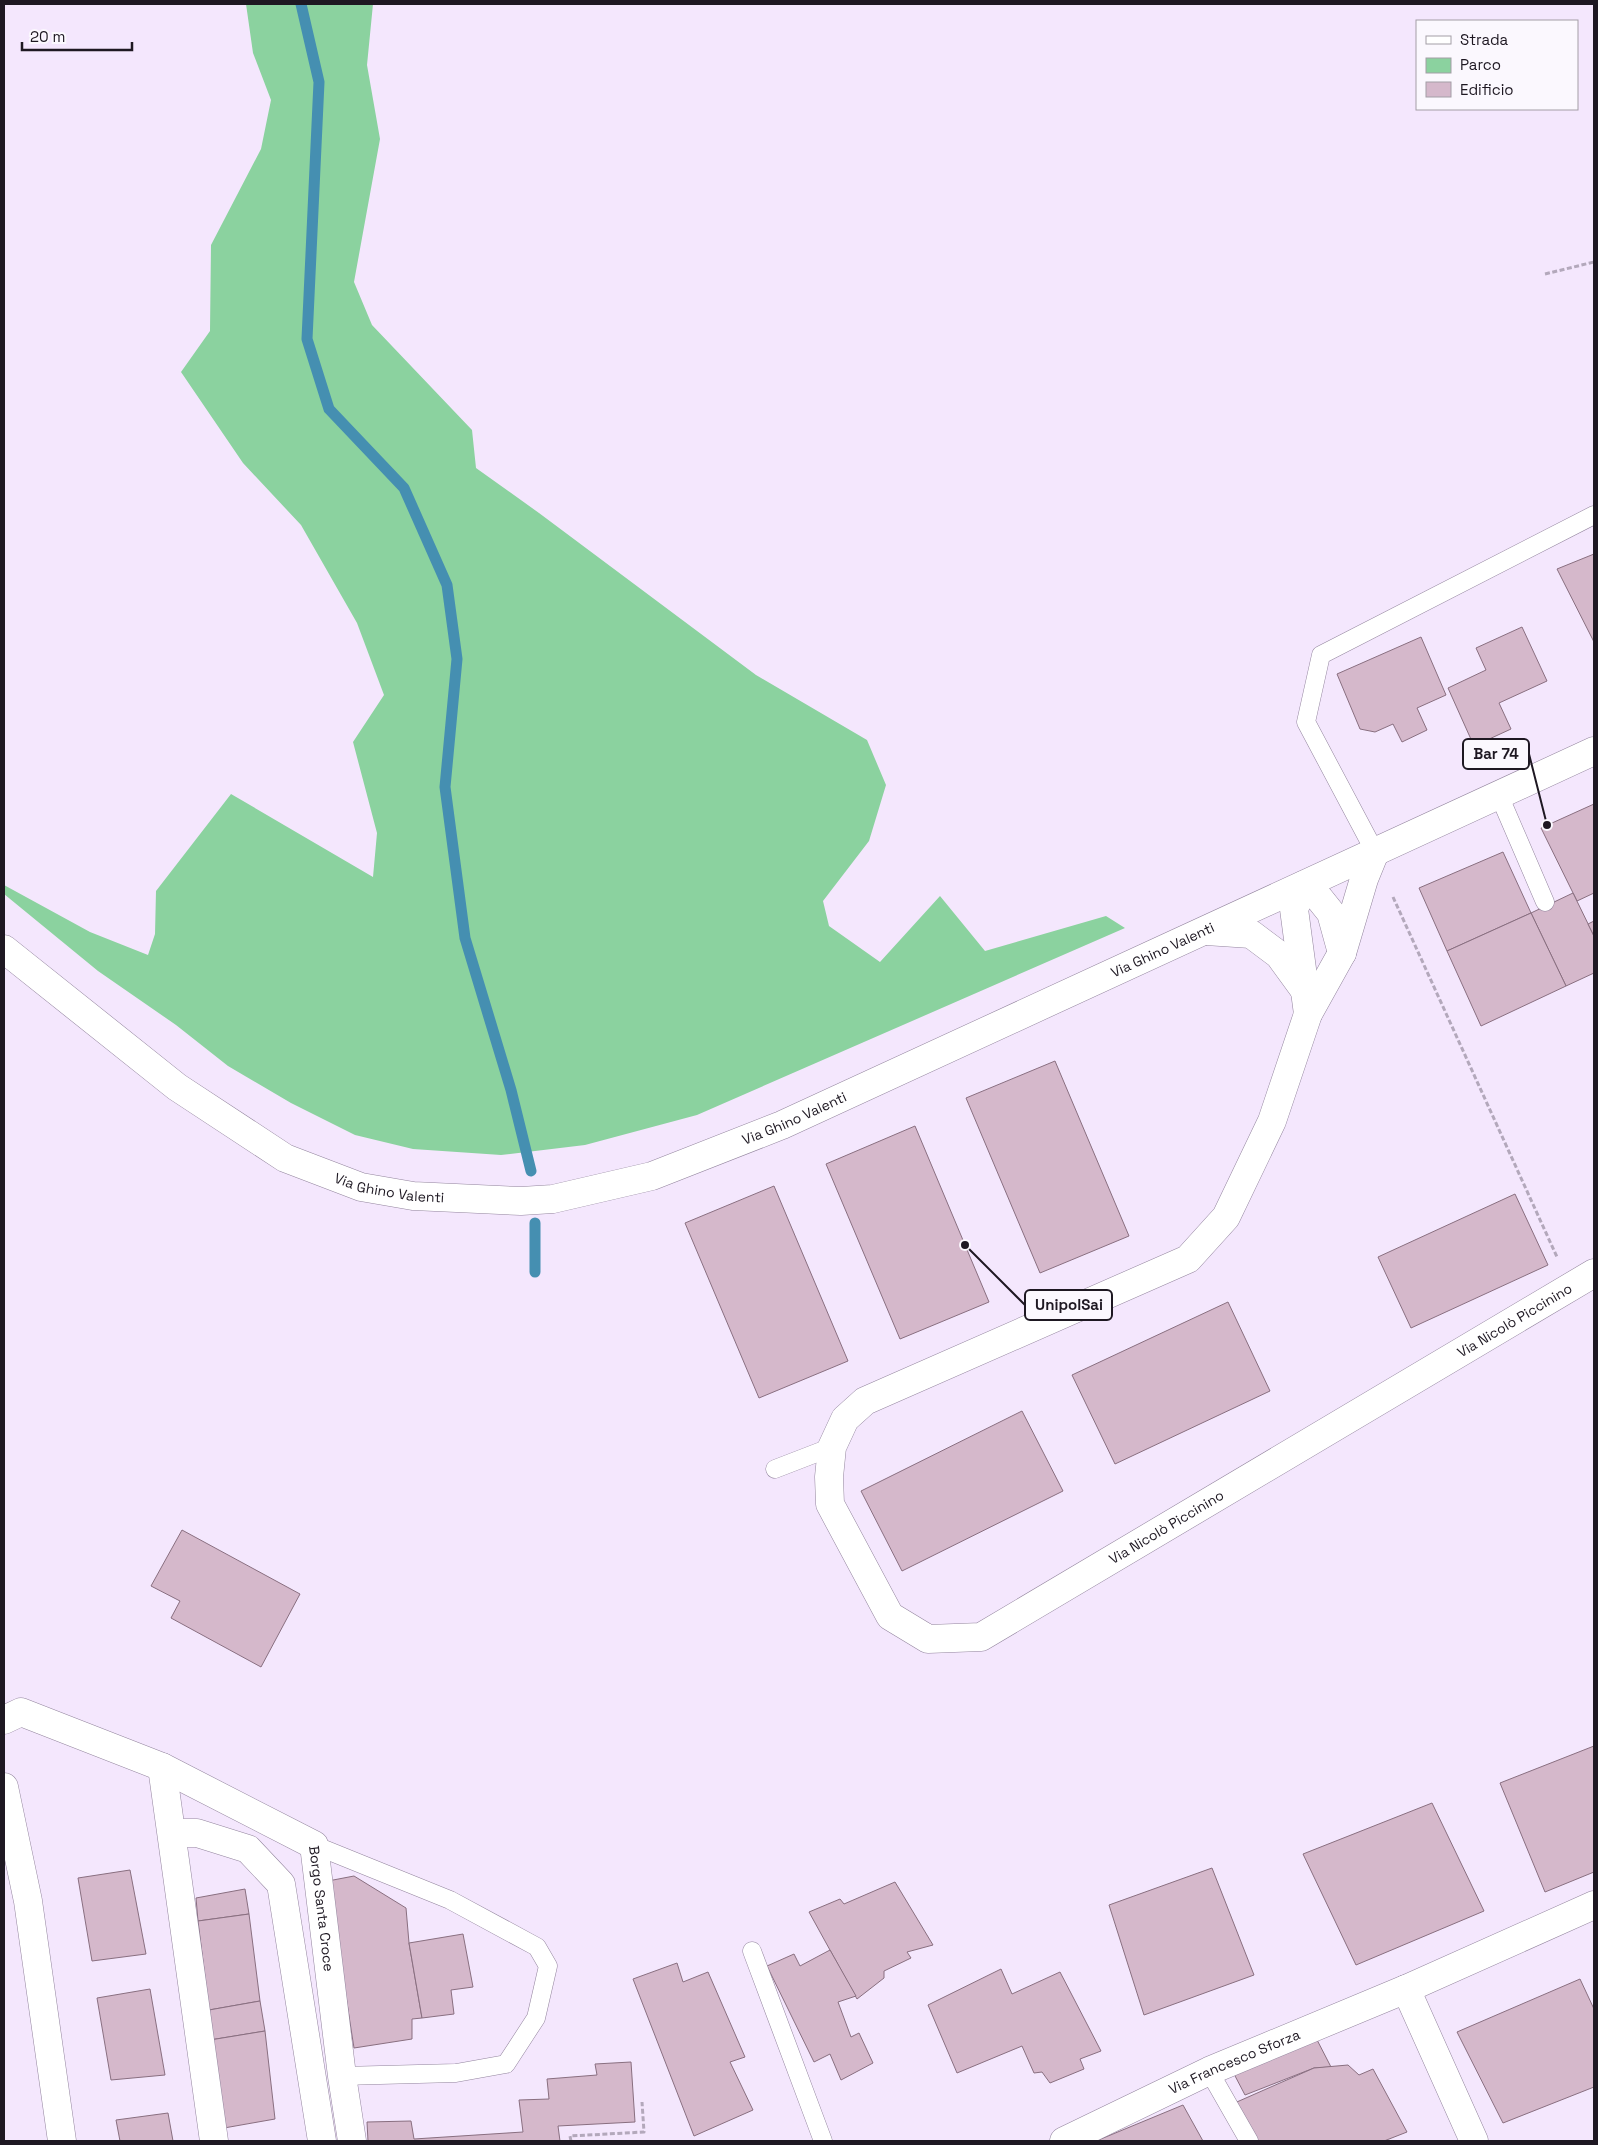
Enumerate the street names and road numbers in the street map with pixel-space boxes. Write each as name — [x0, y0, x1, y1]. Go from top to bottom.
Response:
street label: Via Ghino Valenti — [1108, 918, 1217, 981]
street label: Via Ghino Valenti — [740, 1088, 849, 1149]
street label: Via Ghino Valenti — [332, 1169, 445, 1206]
street label: Via Nicolò Piccinino — [1454, 1279, 1575, 1361]
street label: Via Nicolò Piccinino — [1106, 1486, 1227, 1568]
street label: Borgo Santa Croce — [305, 1845, 338, 1973]
street label: Via Francesco Sforza — [1166, 2025, 1303, 2098]

